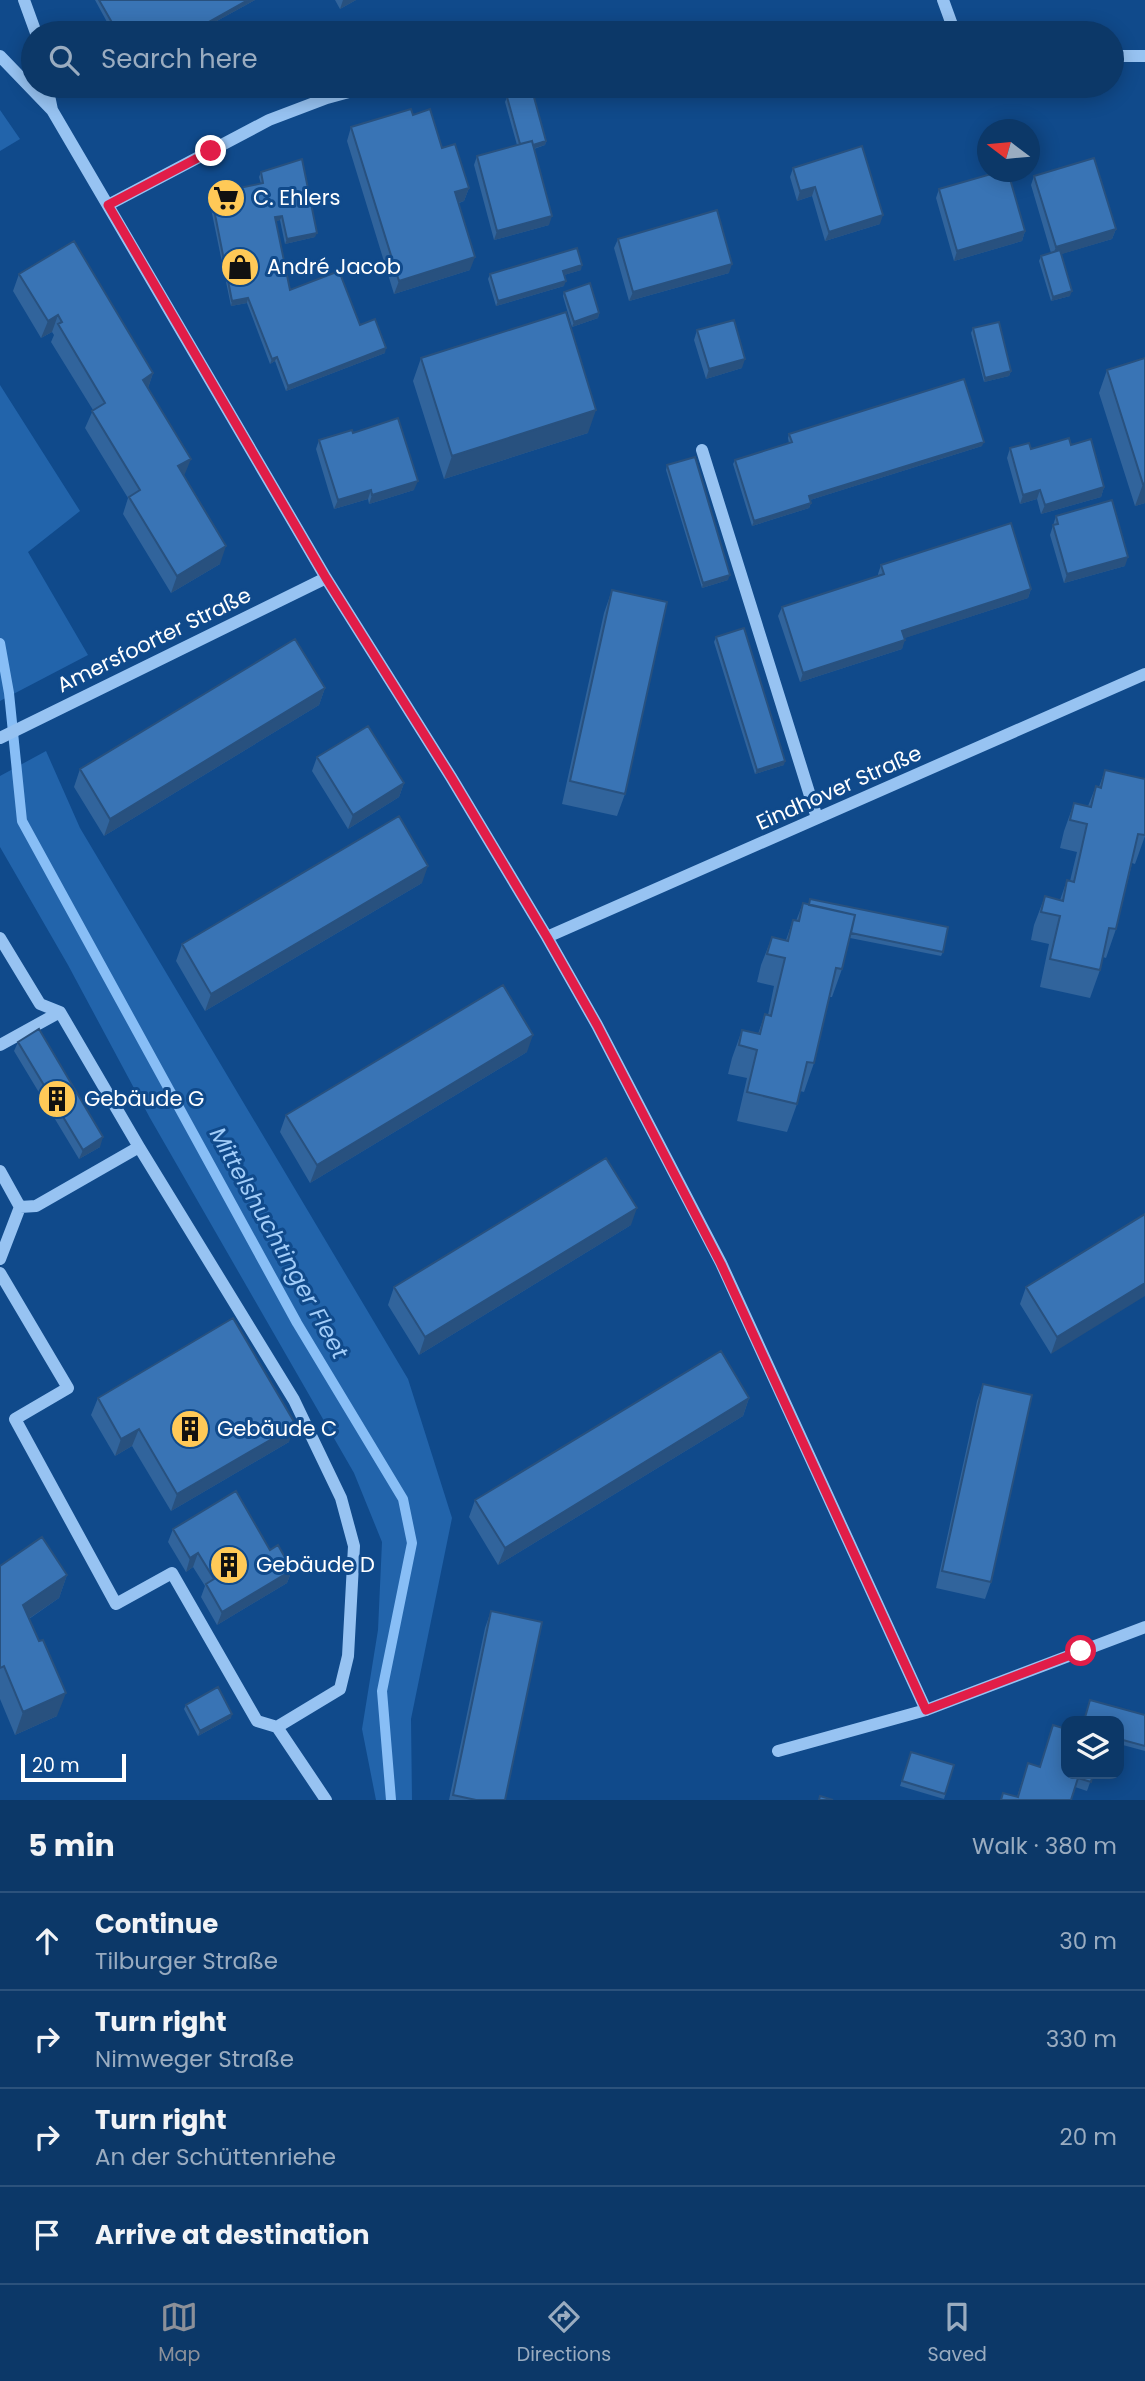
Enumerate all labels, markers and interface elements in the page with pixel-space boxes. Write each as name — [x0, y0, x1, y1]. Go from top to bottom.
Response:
search box — [21, 21, 1124, 98]
icon: search — [45, 41, 83, 79]
text: Search here — [101, 41, 258, 77]
north arrow — [977, 119, 1040, 182]
route end — [195, 135, 226, 166]
supermarket icon: C. Ehlers — [205, 177, 247, 219]
place label: C. Ehlers — [253, 183, 340, 212]
shop icon: André Jacob — [219, 246, 261, 288]
place label: André Jacob — [267, 252, 401, 281]
street label: Amersfoorter Straße — [52, 580, 256, 699]
street label: Eindhover Straße — [752, 738, 926, 837]
building icon: Gebäude G — [36, 1078, 78, 1120]
place label: Gebäude G — [84, 1084, 204, 1113]
water label: Mittelshuchtinger Fleet — [202, 1121, 356, 1365]
building icon: Gebäude C — [169, 1408, 211, 1450]
place label: Gebäude C — [217, 1414, 337, 1443]
building icon: Gebäude D — [208, 1544, 250, 1586]
place label: Gebäude D — [256, 1550, 375, 1579]
route start — [1065, 1635, 1096, 1666]
map controls — [1061, 1716, 1124, 1779]
button: layers — [1061, 1716, 1124, 1779]
scale bar — [21, 1751, 126, 1783]
text: 20 m — [32, 1752, 80, 1779]
text: 5 min — [28, 1824, 115, 1867]
text: Walk · 380 m — [972, 1830, 1117, 1862]
text: Continue — [95, 1906, 218, 1942]
icon: ahead — [28, 1922, 66, 1960]
text: 30 m — [1059, 1925, 1117, 1957]
text: Tilburger Straße — [95, 1945, 278, 1977]
text: Turn right — [95, 2004, 227, 2040]
icon: right — [28, 2020, 66, 2058]
text: 330 m — [1046, 2023, 1117, 2055]
text: Nimweger Straße — [95, 2043, 294, 2075]
text: Turn right — [95, 2102, 227, 2138]
icon: right — [28, 2118, 66, 2156]
text: 20 m — [1059, 2121, 1117, 2153]
text: An der Schüttenriehe — [95, 2141, 336, 2173]
icon: arrive — [28, 2216, 66, 2254]
text: Arrive at destination — [95, 2217, 370, 2253]
tab: Map — [158, 2298, 200, 2369]
tab: Directions — [517, 2298, 611, 2369]
tab: Saved — [928, 2298, 987, 2369]

